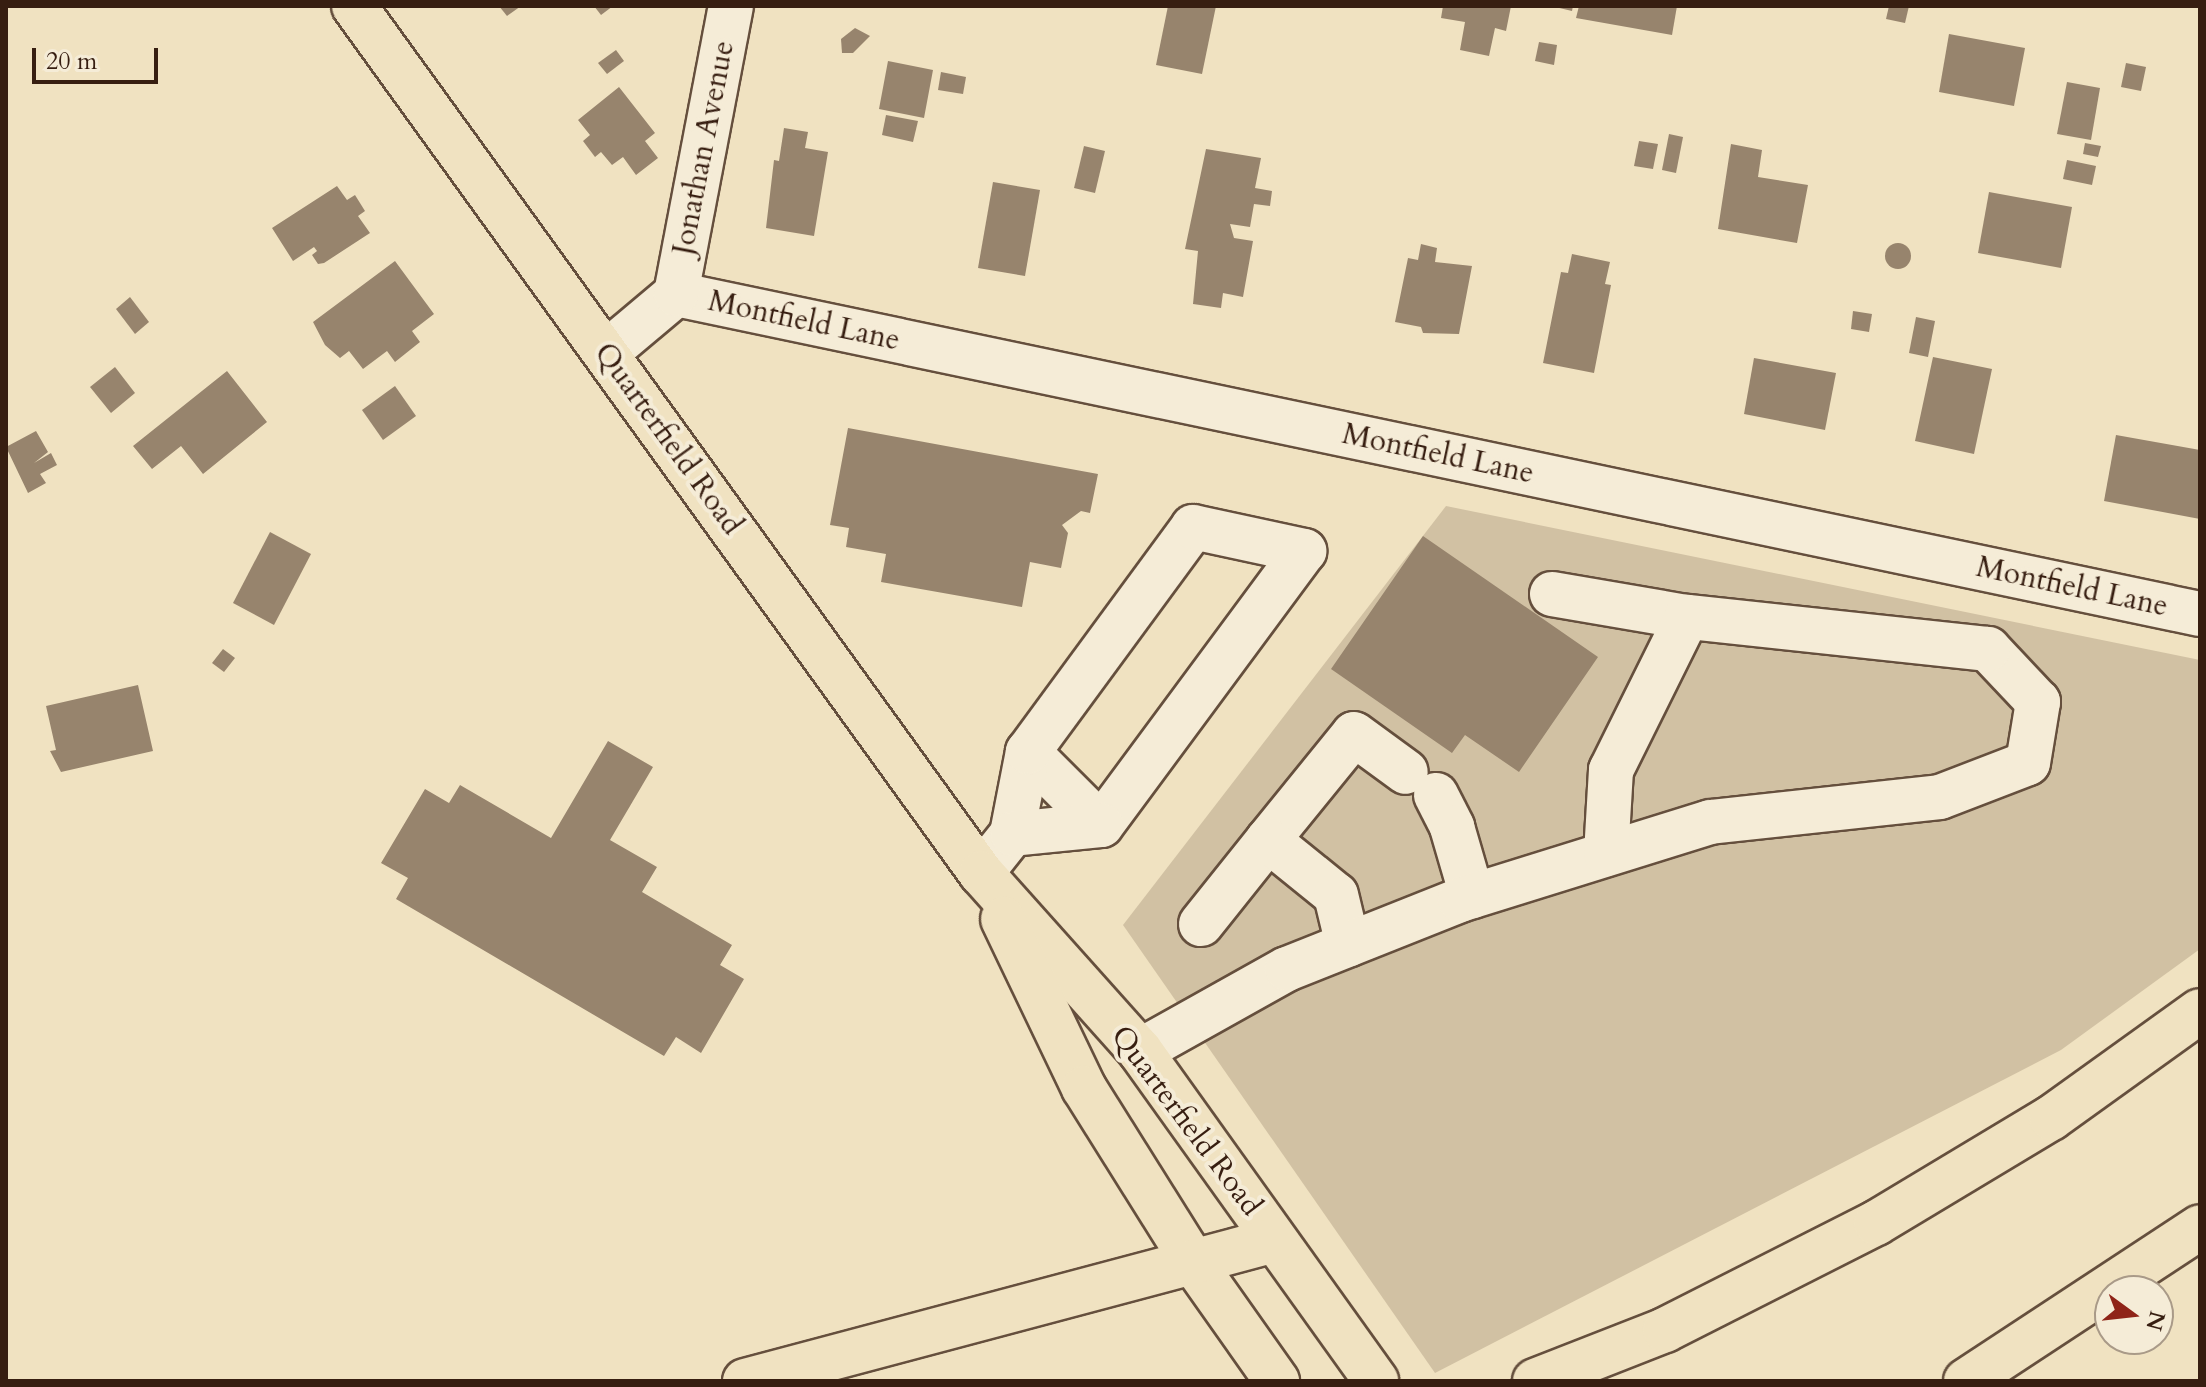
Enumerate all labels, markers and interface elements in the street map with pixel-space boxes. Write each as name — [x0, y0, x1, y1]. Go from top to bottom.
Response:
scale bar — [36, 32, 162, 82]
street label: Jonathan Avenue — [666, 38, 742, 258]
text: 20 m — [46, 45, 97, 78]
street label: Montfield Lane — [705, 283, 903, 359]
street label: Quarterfield Road — [586, 336, 750, 542]
street label: Montfield Lane — [1339, 416, 1537, 492]
street label: Montfield Lane — [1973, 549, 2171, 625]
street label: Quarterfield Road — [1103, 1019, 1269, 1223]
north arrow — [2094, 1275, 2174, 1355]
text: N — [2138, 1308, 2172, 1334]

